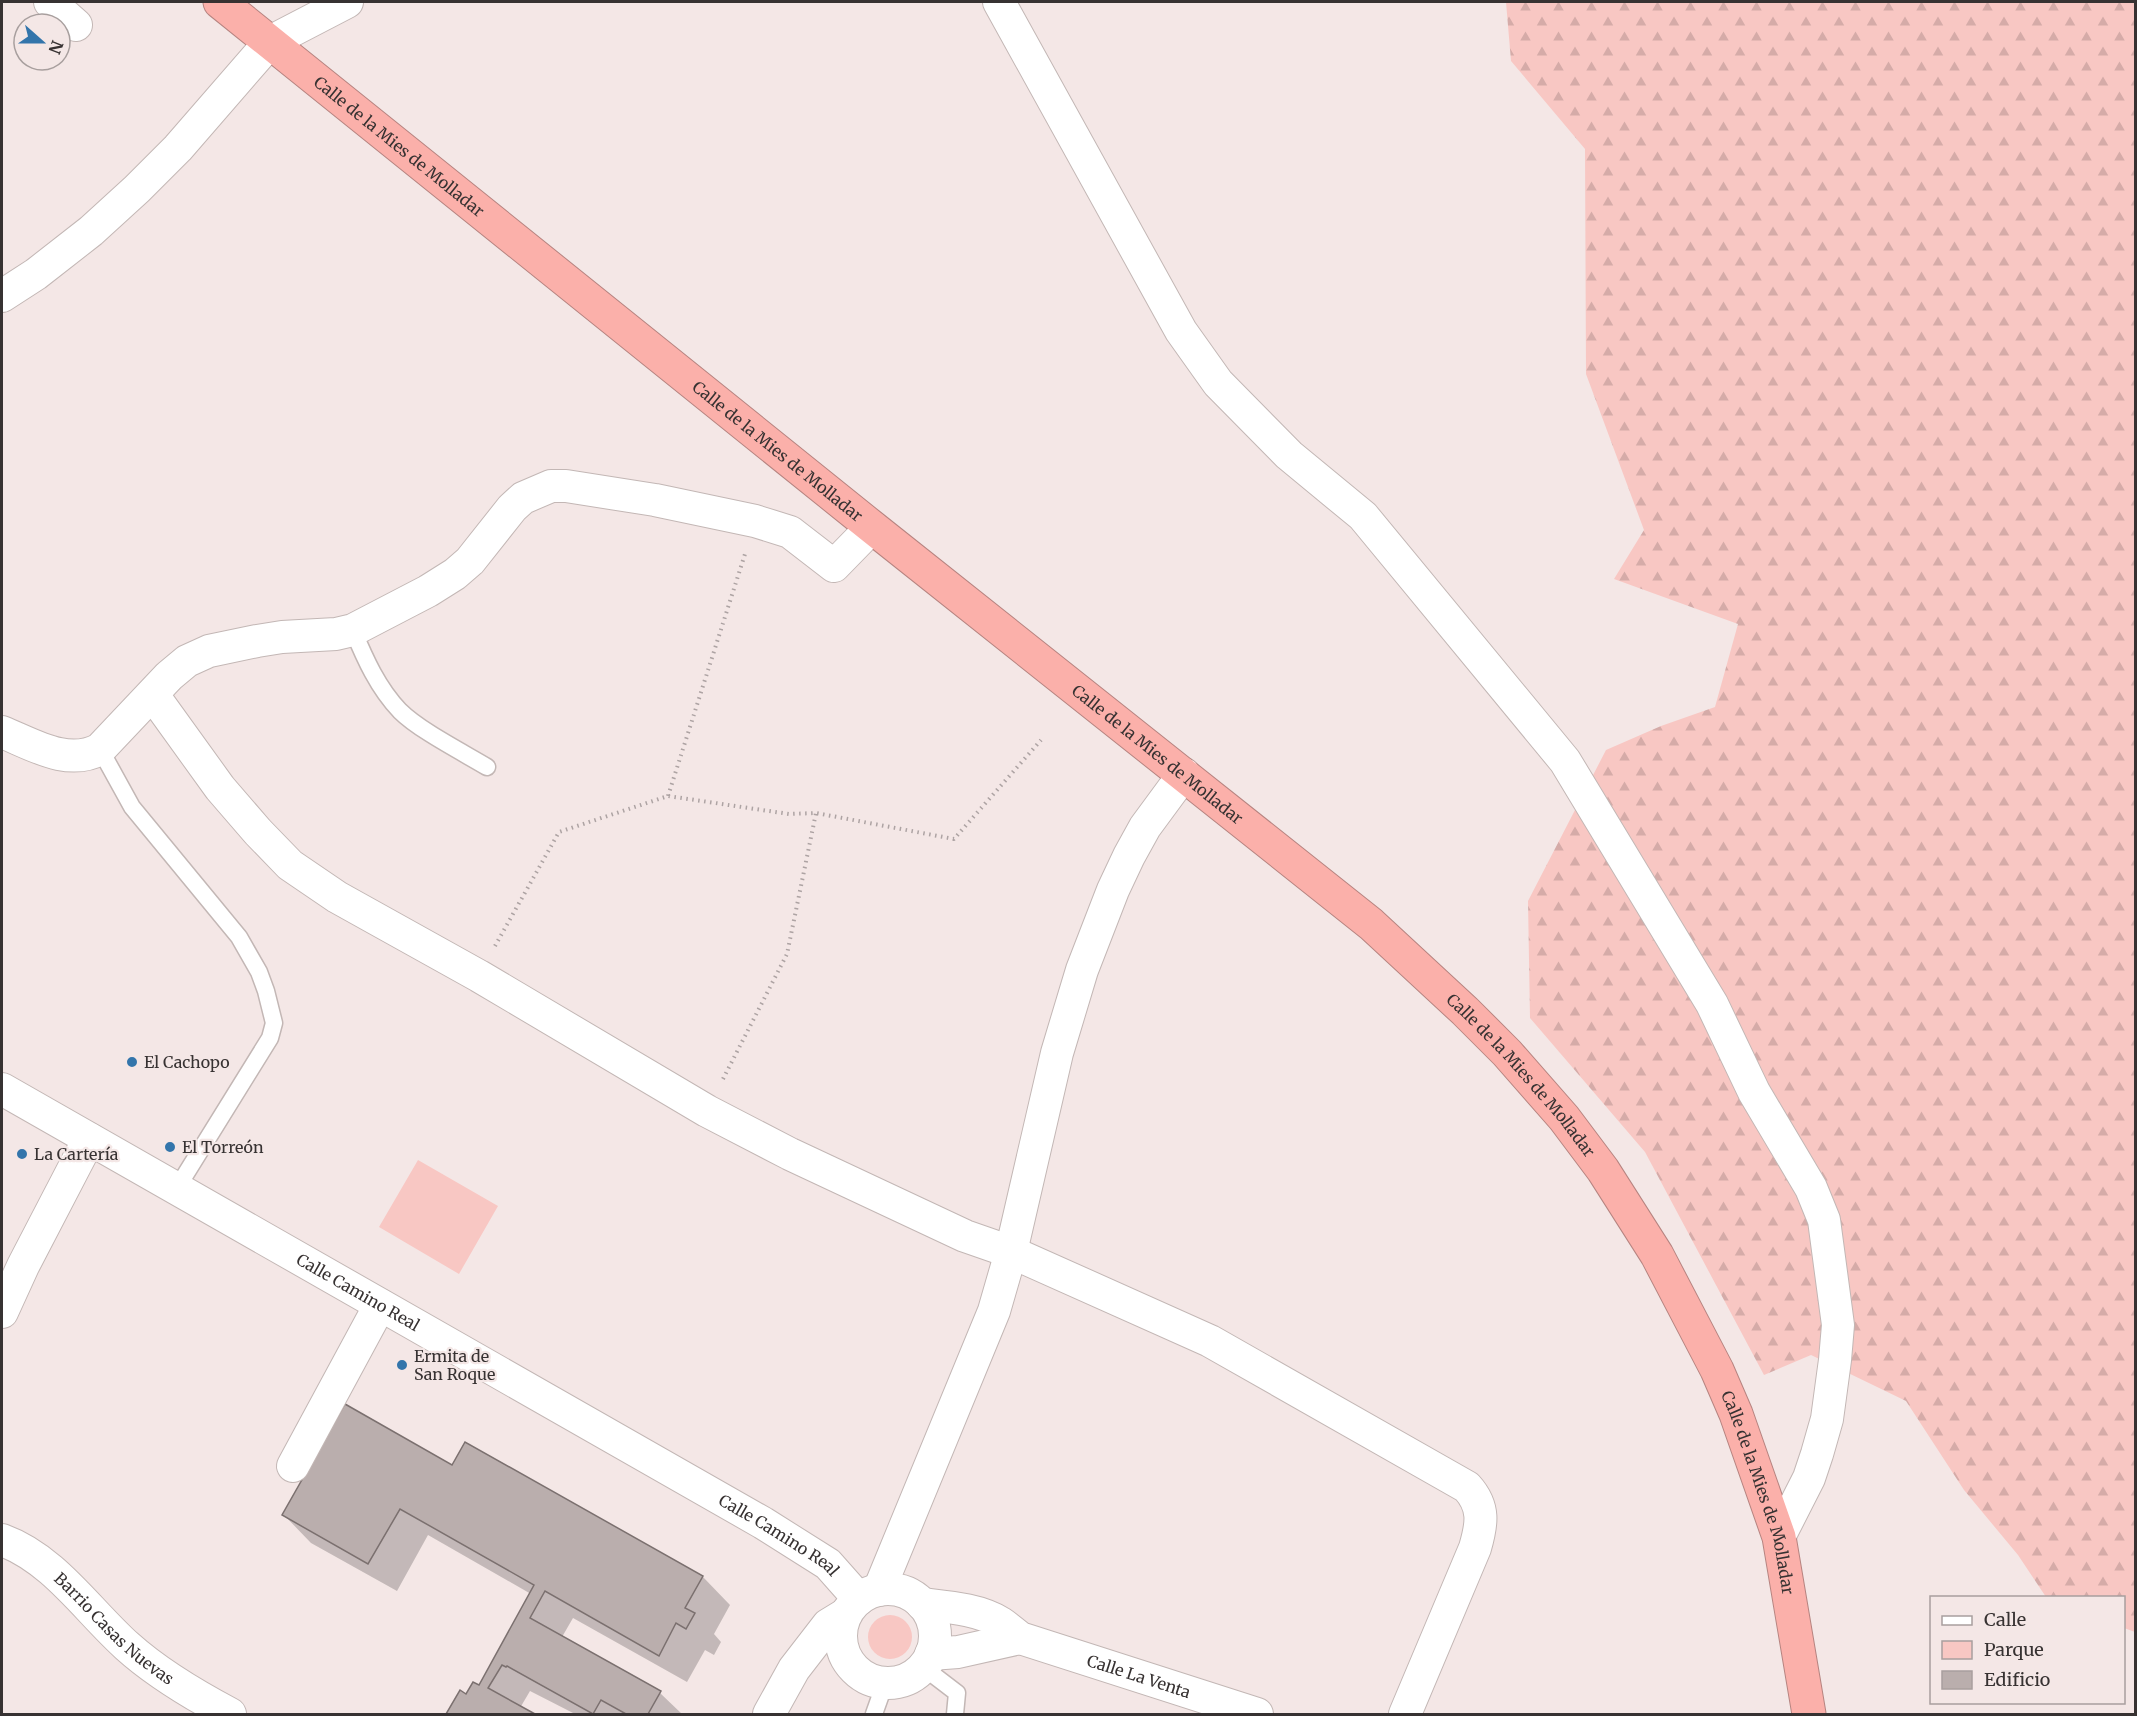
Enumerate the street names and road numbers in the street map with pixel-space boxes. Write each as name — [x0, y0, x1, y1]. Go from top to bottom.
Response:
street label: Calle de la Mies de Molladar — [310, 72, 488, 221]
street label: Calle de la Mies de Molladar — [689, 377, 867, 526]
street label: Calle de la Mies de Molladar — [1068, 680, 1247, 828]
street label: Calle de la Mies de Molladar — [1443, 989, 1599, 1161]
street label: Calle Camino Real — [293, 1249, 423, 1335]
street label: Calle de la Mies de Molladar — [1717, 1388, 1799, 1596]
street label: Calle Camino Real — [715, 1490, 844, 1580]
street label: Barrio Casas Nuevas — [50, 1568, 178, 1689]
street label: Calle La Venta — [1085, 1650, 1194, 1702]

